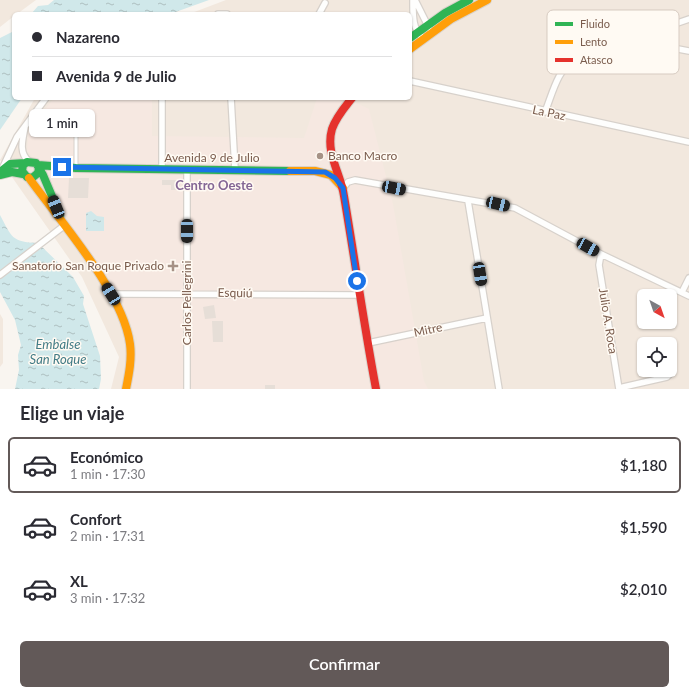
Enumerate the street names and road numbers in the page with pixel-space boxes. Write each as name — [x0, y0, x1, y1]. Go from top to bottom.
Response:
street label: La Paz — [531, 102, 568, 123]
street label: Avenida 9 de Julio — [164, 150, 260, 165]
street label: Carlos Pellegrini — [179, 261, 194, 345]
street label: Esquiú — [217, 285, 253, 300]
street label: Julio A. Roca — [596, 287, 621, 355]
street label: Mitre — [412, 319, 443, 340]

